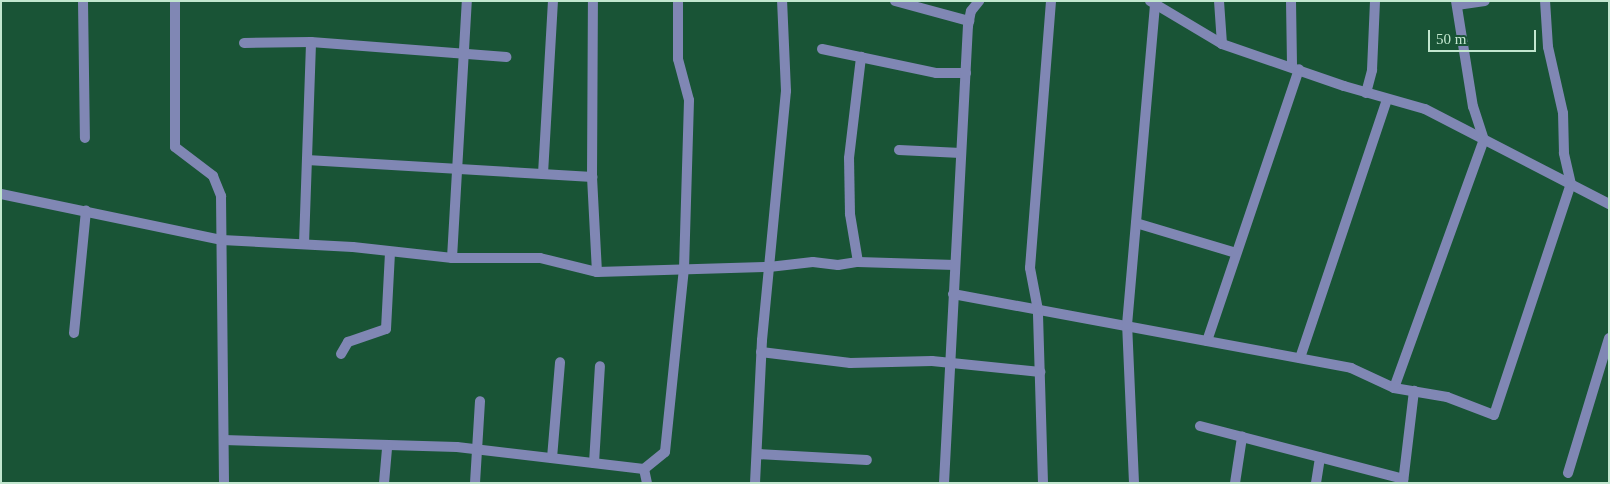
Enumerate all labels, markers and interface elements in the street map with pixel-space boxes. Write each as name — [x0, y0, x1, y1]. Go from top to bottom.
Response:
scale bar — [1430, 20, 1538, 52]
text: 50 m — [1436, 31, 1466, 47]

